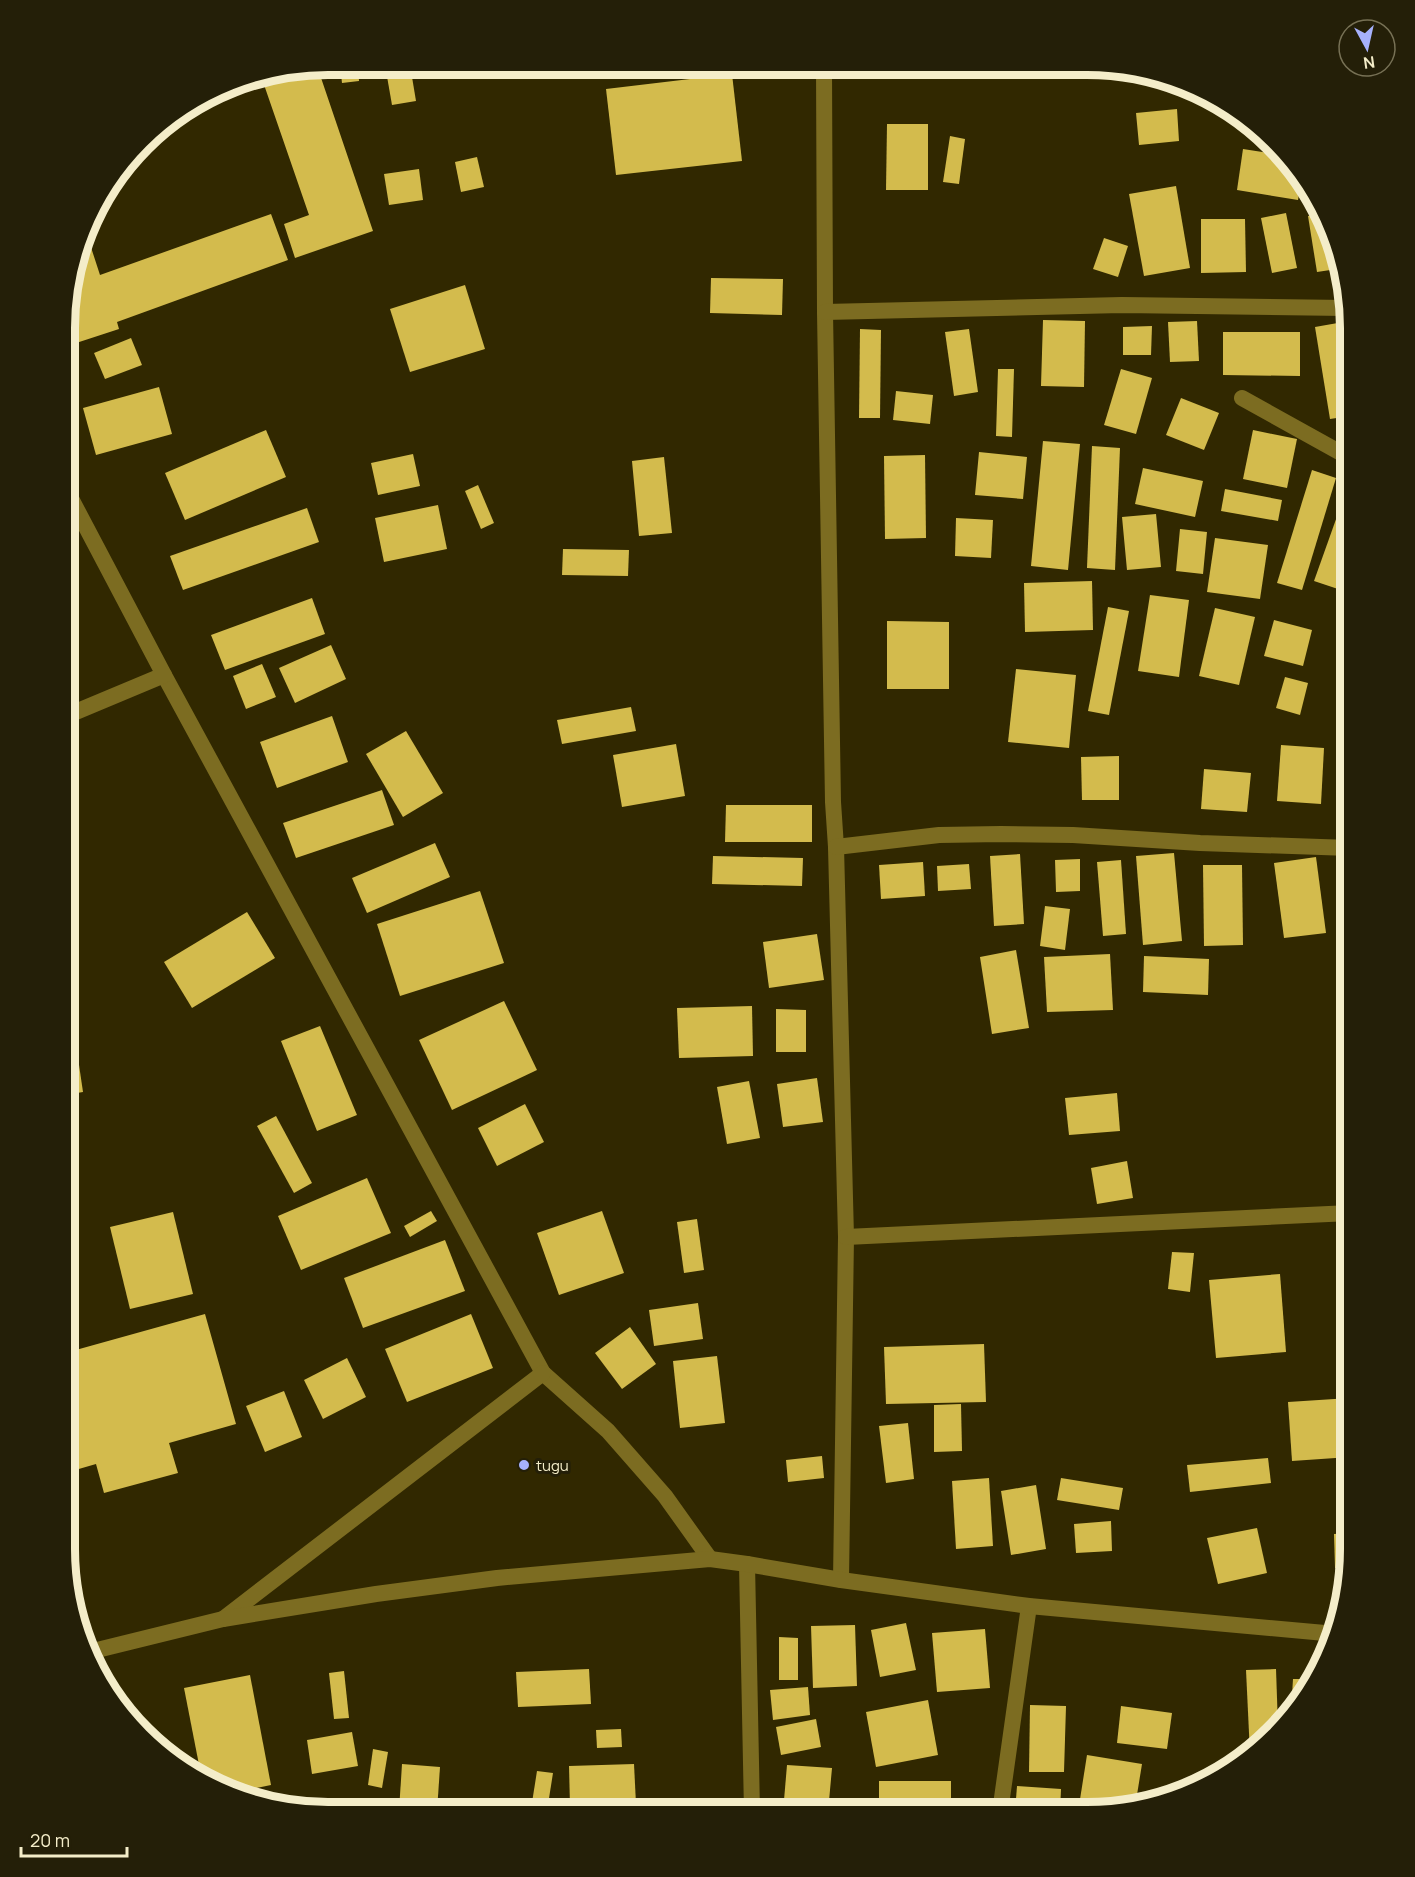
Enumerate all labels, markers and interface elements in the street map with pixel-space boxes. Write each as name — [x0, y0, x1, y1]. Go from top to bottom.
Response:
north arrow — [1337, 18, 1397, 78]
text: N — [1362, 51, 1376, 75]
place label: tugu — [536, 1455, 569, 1476]
marker: tugu — [517, 1458, 531, 1472]
scale bar — [21, 1820, 128, 1858]
text: 20 m — [30, 1828, 70, 1852]

